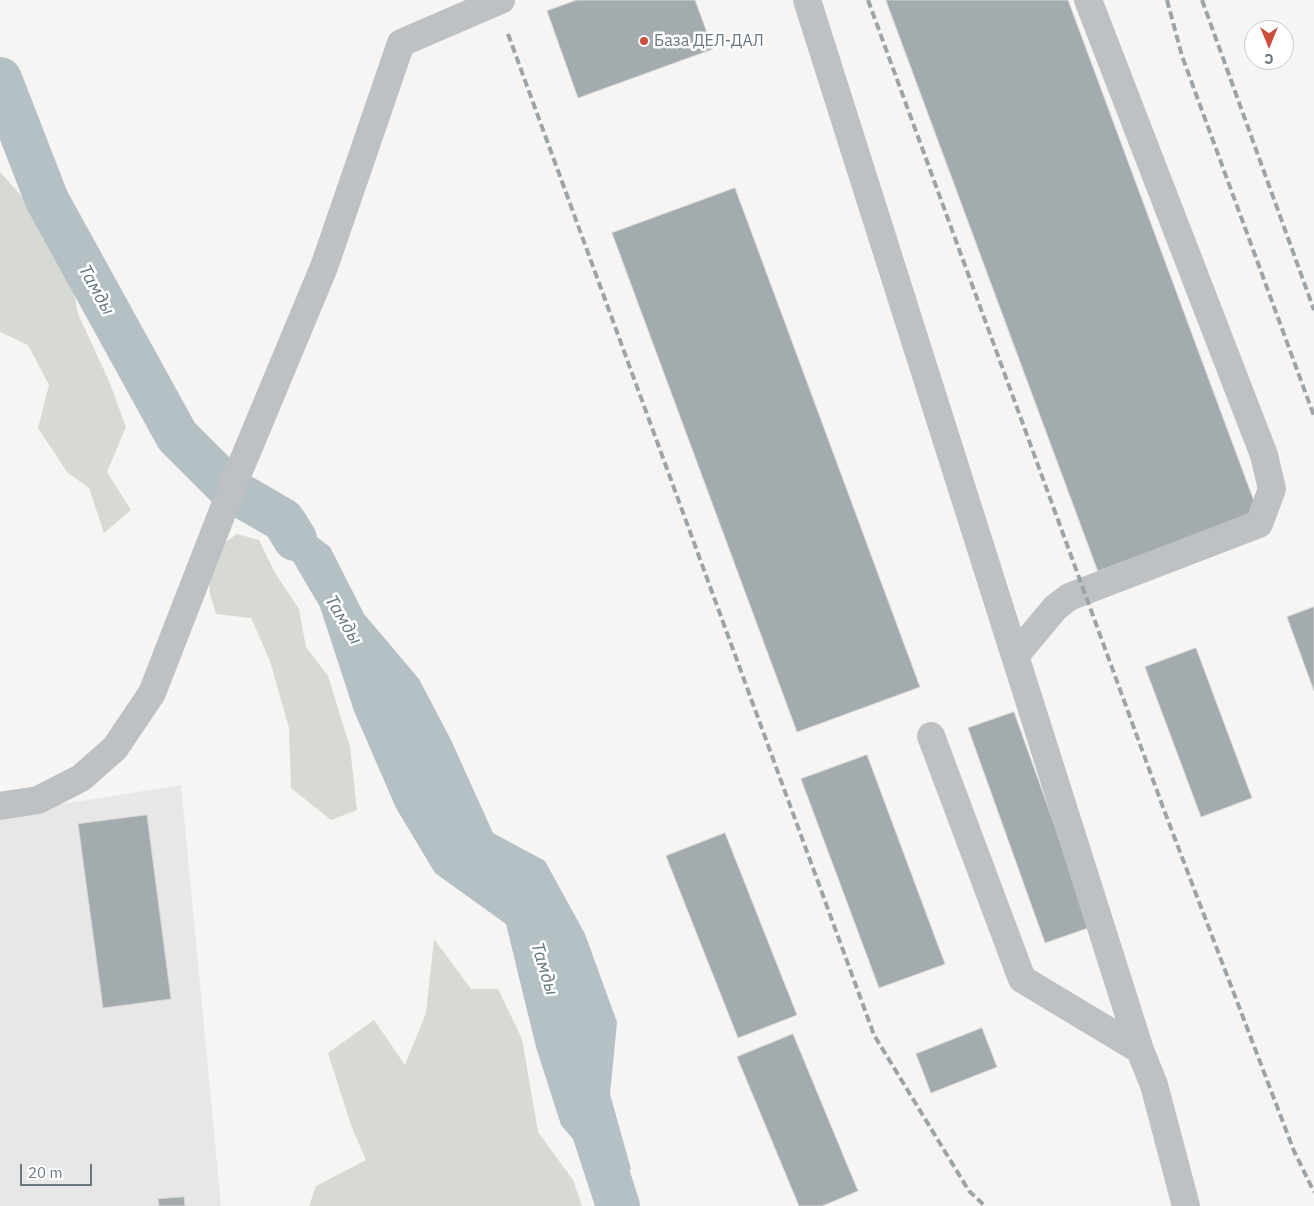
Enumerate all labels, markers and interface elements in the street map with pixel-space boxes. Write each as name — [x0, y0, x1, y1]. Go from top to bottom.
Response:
north arrow — [1244, 20, 1294, 70]
place label: База ДЕЛ-ДАЛ — [654, 31, 764, 51]
marker: База ДЕЛ-ДАЛ — [638, 35, 650, 47]
text: С — [1264, 50, 1274, 68]
water label: Тамды — [73, 261, 119, 319]
water label: Тамды — [320, 591, 366, 649]
water label: Тамды — [526, 940, 562, 998]
scale bar — [22, 1154, 95, 1186]
text: 20 m — [28, 1163, 63, 1182]

